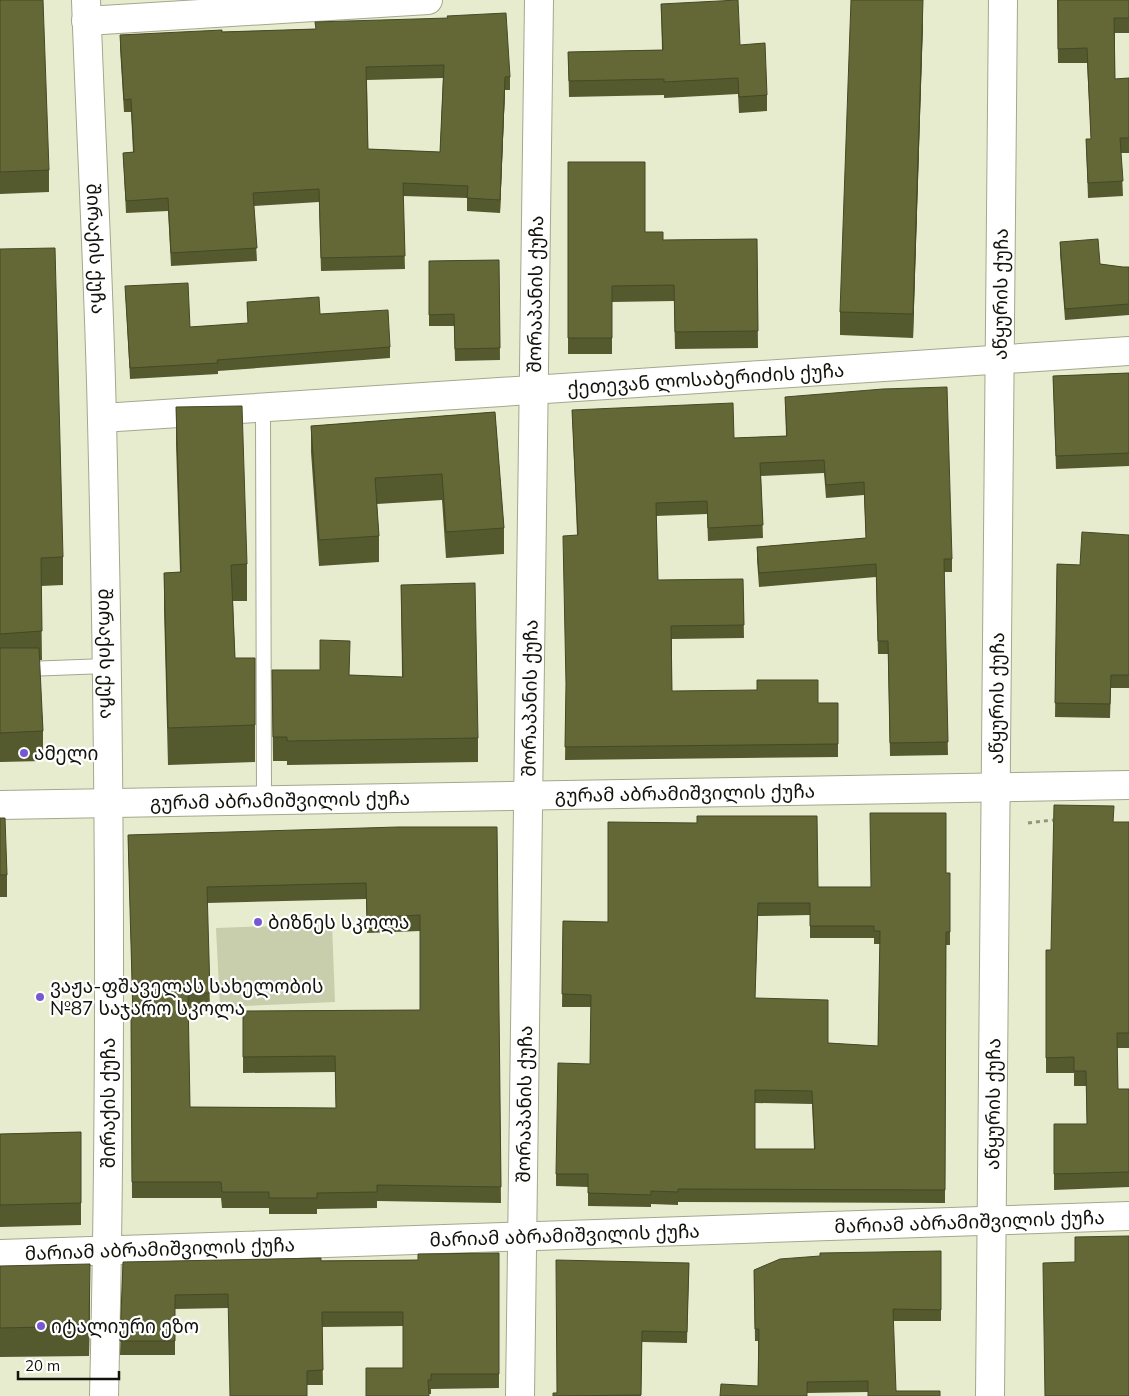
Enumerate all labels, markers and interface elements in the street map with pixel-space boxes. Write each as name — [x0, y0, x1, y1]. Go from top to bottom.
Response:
street label: შირაქის ქუჩა — [82, 183, 111, 315]
street label: შორაპანის ქუჩა — [522, 215, 548, 373]
street label: აწყურის ქუჩა — [988, 228, 1013, 360]
street label: ქეთევან ლოსაბერიძის ქუჩა — [566, 358, 845, 400]
street label: შირაქის ქუჩა — [94, 588, 120, 719]
street label: შორაპანის ქუჩა — [516, 619, 543, 777]
street label: აწყურის ქუჩა — [984, 632, 1009, 764]
place label: ამელი — [34, 741, 98, 766]
marker: ამელი — [18, 747, 30, 759]
street label: გურამ აბრამიშვილის ქუჩა — [554, 779, 815, 807]
street label: გურამ აბრამიშვილის ქუჩა — [150, 786, 410, 814]
place label: ბიზნეს სკოლა — [268, 910, 409, 935]
marker: ბიზნეს სკოლა — [252, 916, 264, 928]
place label: ვაჟა-ფშაველას სახელობის №87 საჯარო სკოლა — [50, 974, 323, 1021]
marker: ვაჟა-ფშაველას სახელობის №87 საჯარო სკოლა — [34, 991, 46, 1003]
street label: შორაპანის ქუჩა — [511, 1025, 537, 1183]
street label: შირაქის ქუჩა — [96, 1038, 120, 1168]
street label: აწყურის ქუჩა — [980, 1038, 1005, 1170]
street label: მარიამ აბრამიშვილის ქუჩა — [834, 1205, 1105, 1238]
street label: მარიამ აბრამიშვილის ქუჩა — [429, 1218, 700, 1252]
street label: მარიამ აბრამიშვილის ქუჩა — [24, 1232, 295, 1265]
place label: იტალიური ეზო — [51, 1314, 199, 1339]
marker: იტალიური ეზო — [35, 1320, 47, 1332]
scale bar — [18, 1348, 119, 1380]
text: 20 m — [25, 1356, 60, 1375]

